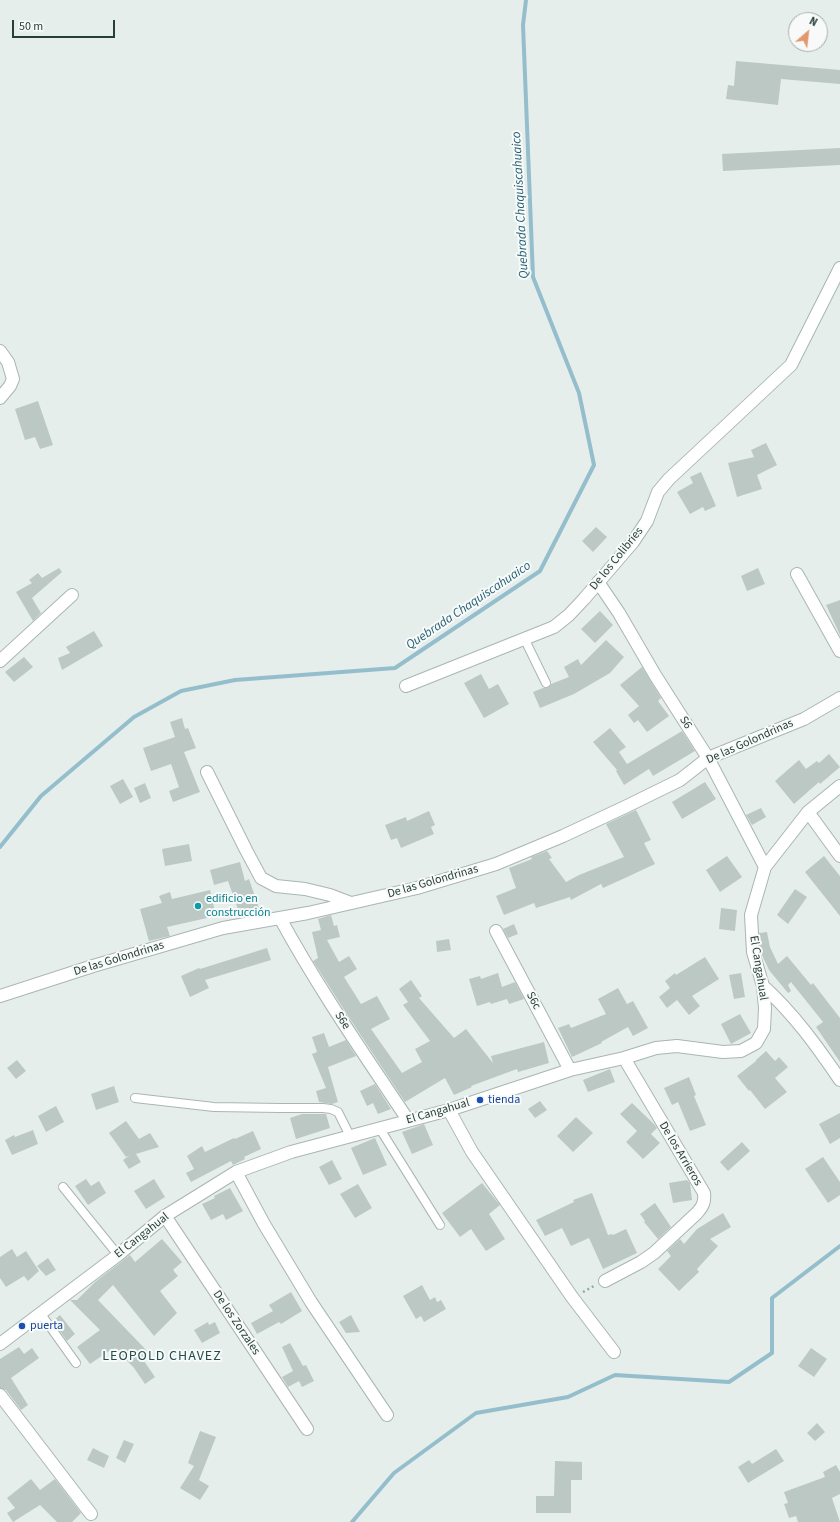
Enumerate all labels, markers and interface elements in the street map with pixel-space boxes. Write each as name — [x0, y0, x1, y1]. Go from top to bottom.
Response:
scale bar — [14, 12, 117, 38]
north arrow — [788, 12, 828, 52]
text: N — [807, 14, 820, 30]
text: 50 m — [19, 18, 43, 35]
water label: Quebrada Chaquiscahuaico — [509, 131, 533, 279]
street label: De los Colibries — [587, 525, 647, 593]
water label: Quebrada Chaquiscahuaico — [404, 558, 534, 654]
street label: S6 — [676, 714, 694, 732]
street label: De las Golondrinas — [704, 716, 796, 768]
street label: De las Golondrinas — [386, 862, 480, 902]
place label: edificio en construcción — [206, 892, 271, 920]
marker: edificio en construcción — [193, 901, 203, 911]
street label: El Cangahual — [746, 935, 770, 1001]
street label: De las Golondrinas — [72, 938, 166, 980]
street label: S6c — [522, 990, 544, 1012]
street label: S6e — [331, 1009, 353, 1033]
place label: tienda — [488, 1093, 520, 1107]
marker: tienda — [475, 1095, 485, 1105]
street label: El Cangahual — [405, 1096, 471, 1128]
street label: De los Arrieros — [655, 1119, 705, 1189]
street label: El Cangahual — [112, 1210, 172, 1262]
street label: De los Zorzales — [209, 1288, 263, 1358]
place label: puerta — [30, 1319, 63, 1333]
marker: puerta — [17, 1321, 27, 1331]
district label: LEOPOLD CHAVEZ — [102, 1349, 222, 1365]

